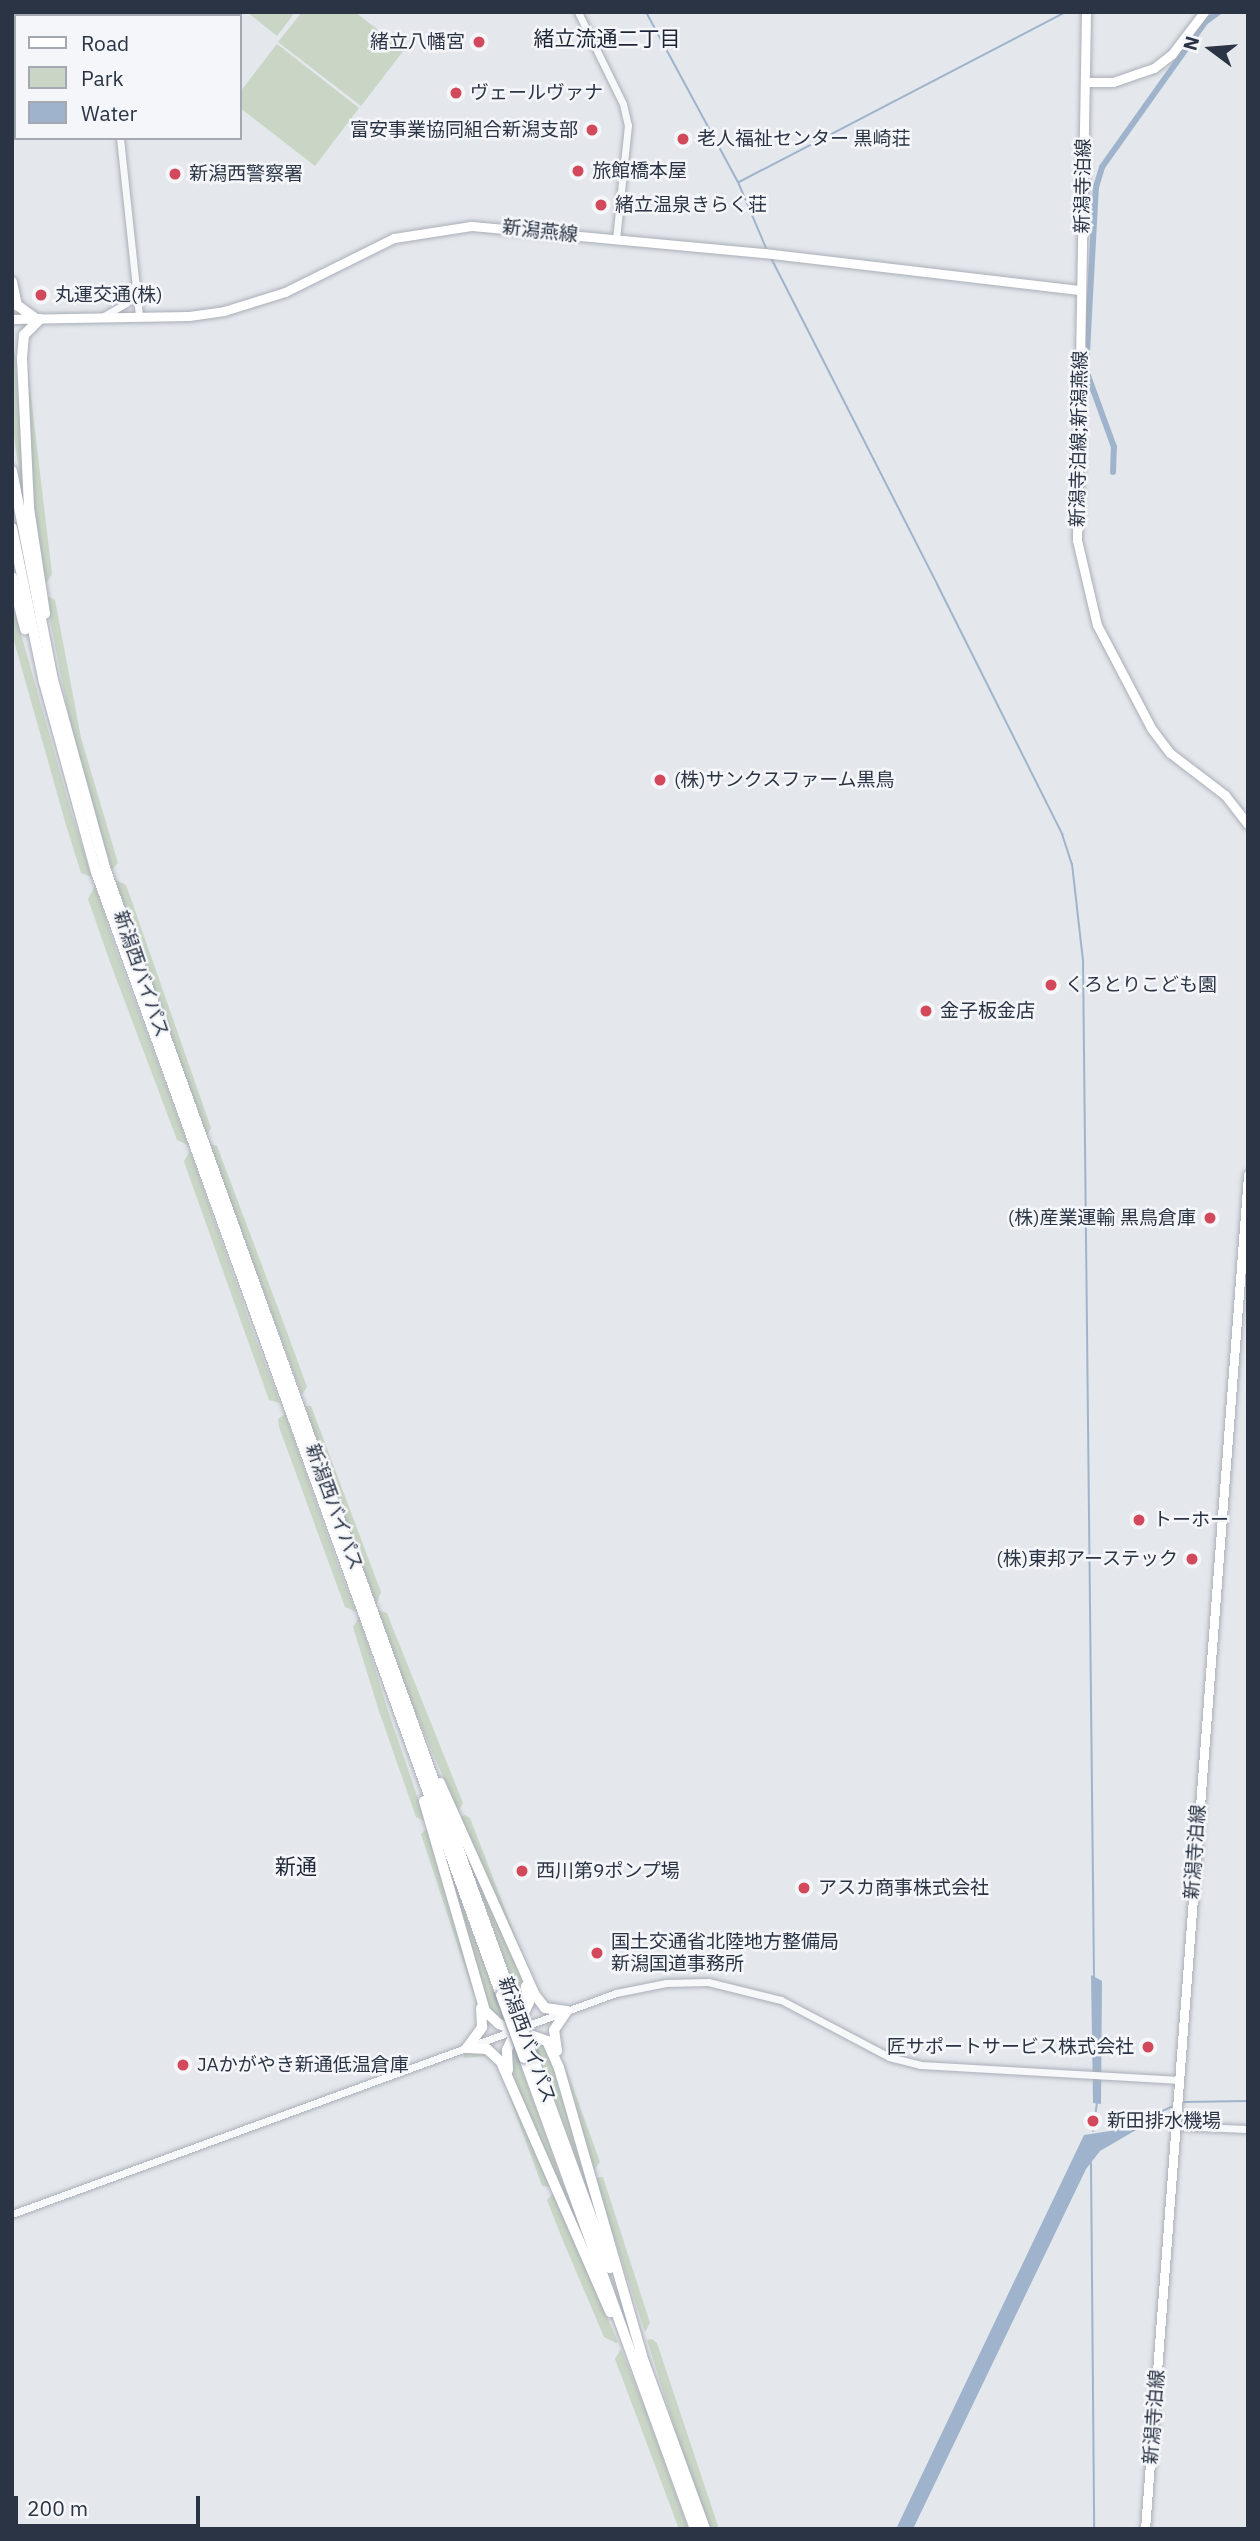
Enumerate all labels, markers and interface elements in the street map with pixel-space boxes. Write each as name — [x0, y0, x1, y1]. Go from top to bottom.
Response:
legend — [14, 14, 242, 140]
north arrow — [1176, 14, 1246, 84]
district label: 緒立流通二丁目 — [534, 25, 680, 51]
text: Road — [81, 29, 129, 57]
place label: 緒立八幡宮 — [370, 31, 465, 53]
text: N — [1177, 33, 1204, 53]
marker: 緒立八幡宮 — [471, 34, 487, 50]
text: Park — [81, 64, 124, 92]
place label: ヴェールヴァナ — [470, 82, 603, 104]
marker: ヴェールヴァナ — [448, 85, 464, 101]
text: Water — [81, 99, 137, 127]
place label: 富安事業協同組合新潟支部 — [350, 119, 578, 141]
marker: 富安事業協同組合新潟支部 — [584, 122, 600, 138]
place label: 老人福祉センター 黒崎荘 — [697, 128, 910, 150]
marker: 老人福祉センター 黒崎荘 — [675, 131, 691, 147]
street label: 新潟寺泊線 — [1071, 138, 1095, 234]
place label: 旅館橋本屋 — [592, 160, 687, 182]
place label: 新潟西警察署 — [189, 163, 303, 185]
marker: 旅館橋本屋 — [570, 163, 586, 179]
marker: 新潟西警察署 — [167, 166, 183, 182]
place label: 緒立温泉きらく荘 — [615, 194, 767, 216]
marker: 緒立温泉きらく荘 — [593, 197, 609, 213]
street label: 新潟燕線 — [501, 216, 579, 246]
place label: 丸運交通(株) — [55, 284, 163, 306]
marker: 丸運交通(株) — [33, 287, 49, 303]
street label: 新潟寺泊線;新潟燕線 — [1066, 351, 1092, 527]
place label: (株)サンクスファーム黒鳥 — [674, 769, 896, 791]
marker: (株)サンクスファーム黒鳥 — [652, 772, 668, 788]
street label: 新潟西バイパス — [109, 907, 173, 1041]
place label: くろとりこども園 — [1065, 974, 1217, 996]
marker: くろとりこども園 — [1043, 977, 1059, 993]
place label: 金子板金店 — [940, 1000, 1035, 1022]
marker: 金子板金店 — [918, 1003, 934, 1019]
place label: (株)産業運輸 黒鳥倉庫 — [1008, 1207, 1196, 1229]
marker: (株)産業運輸 黒鳥倉庫 — [1202, 1210, 1218, 1226]
street label: 新潟西バイパス — [301, 1441, 367, 1573]
place label: トーホー — [1153, 1509, 1229, 1531]
marker: トーホー — [1131, 1512, 1147, 1528]
place label: (株)東邦アーステック — [995, 1548, 1178, 1570]
marker: (株)東邦アーステック — [1184, 1551, 1200, 1567]
street label: 新潟寺泊線 — [1180, 1804, 1210, 1900]
district label: 新通 — [275, 1853, 317, 1879]
place label: 西川第9ポンプ場 — [536, 1860, 680, 1882]
marker: 西川第9ポンプ場 — [514, 1863, 530, 1879]
place label: アスカ商事株式会社 — [818, 1877, 989, 1899]
marker: アスカ商事株式会社 — [796, 1880, 812, 1896]
place label: 国土交通省北陸地方整備局 新潟国道事務所 — [611, 1931, 839, 1975]
marker: 国土交通省北陸地方整備局 新潟国道事務所 — [589, 1945, 605, 1961]
street label: 新潟西バイパス — [494, 1974, 560, 2106]
place label: 匠サポートサービス株式会社 — [887, 2036, 1134, 2058]
marker: 匠サポートサービス株式会社 — [1140, 2039, 1156, 2055]
place label: JAかがやき新通低温倉庫 — [197, 2054, 409, 2076]
marker: JAかがやき新通低温倉庫 — [175, 2057, 191, 2073]
place label: 新田排水機場 — [1107, 2110, 1221, 2132]
marker: 新田排水機場 — [1085, 2113, 1101, 2129]
street label: 新潟寺泊線 — [1139, 2369, 1169, 2465]
scale bar — [18, 2482, 203, 2526]
text: 200 m — [27, 2494, 88, 2522]

